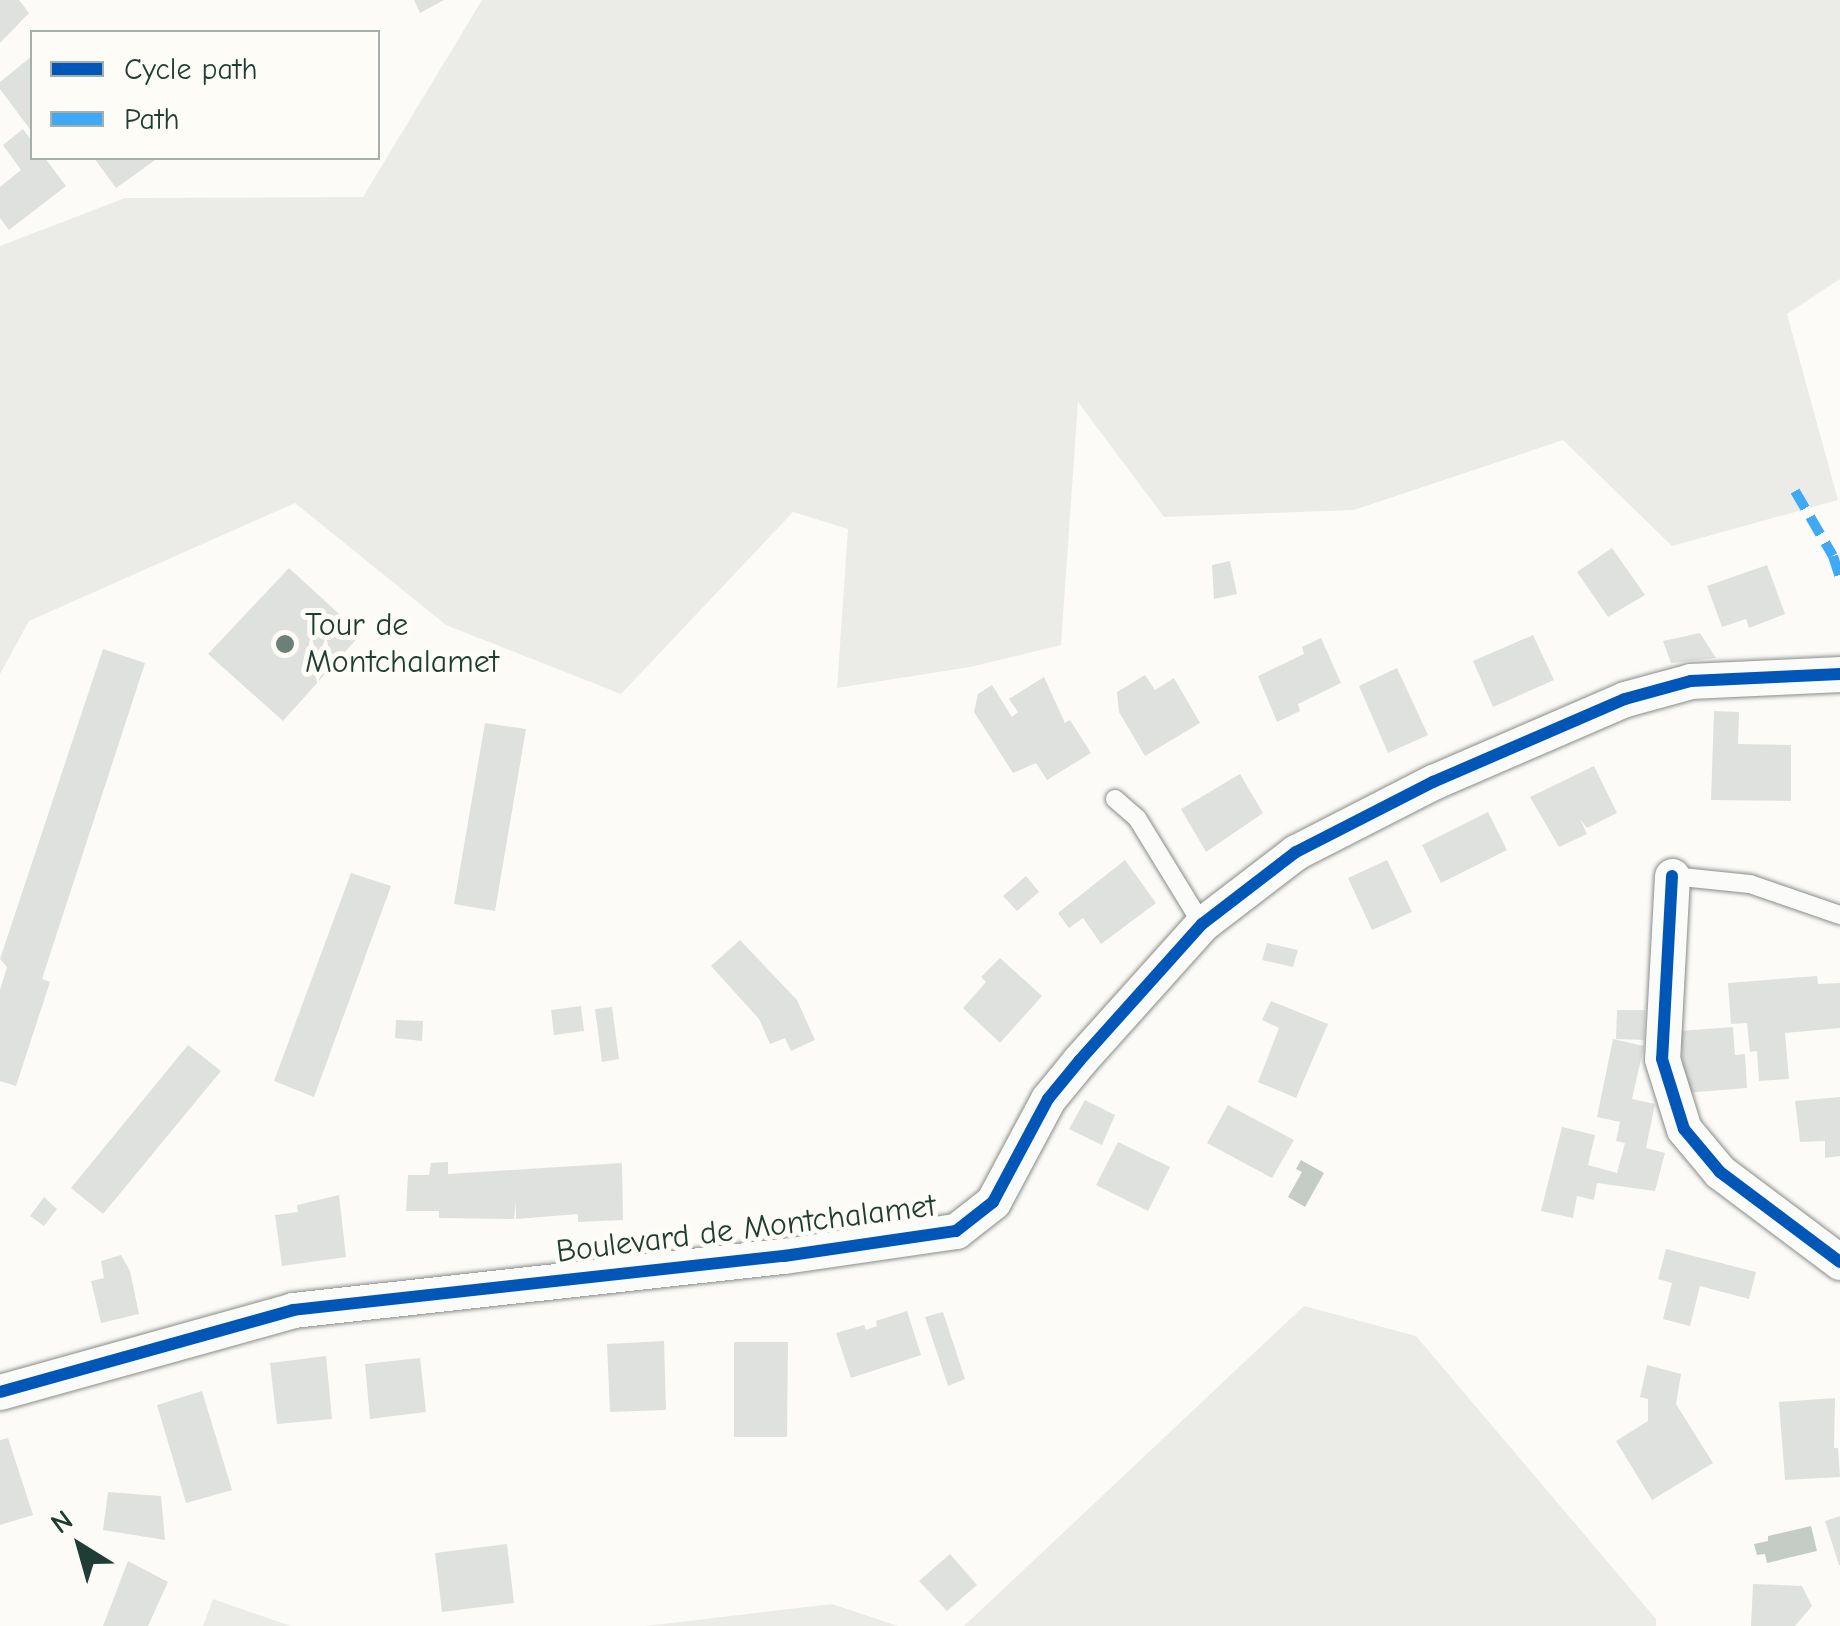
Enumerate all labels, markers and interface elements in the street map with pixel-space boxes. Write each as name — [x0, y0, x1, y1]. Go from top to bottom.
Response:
legend — [30, 30, 380, 160]
text: Cycle path — [124, 52, 258, 87]
text: Path — [124, 102, 180, 137]
place label: Tour de Montchalamet — [305, 607, 499, 682]
marker: Tour de Montchalamet — [274, 633, 296, 655]
street label: Boulevard de Montchalamet — [554, 1187, 938, 1271]
north arrow — [30, 1496, 130, 1596]
text: N — [45, 1504, 79, 1540]

